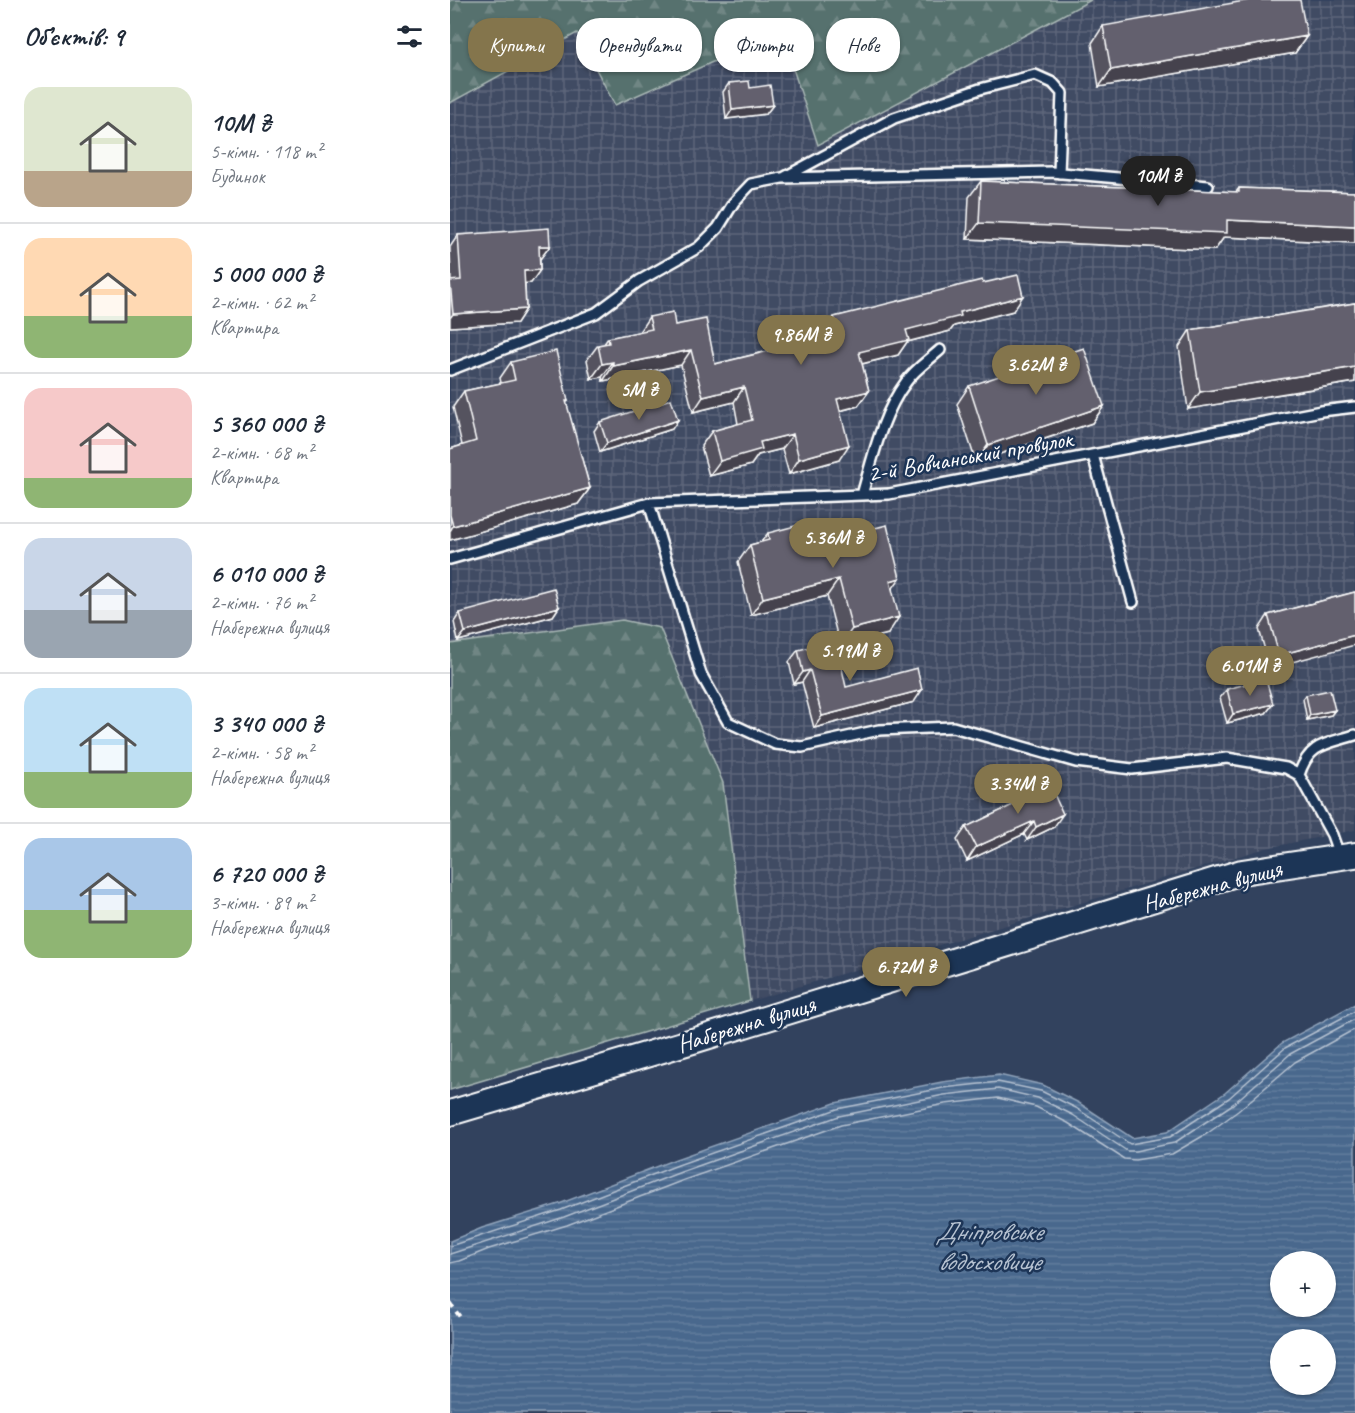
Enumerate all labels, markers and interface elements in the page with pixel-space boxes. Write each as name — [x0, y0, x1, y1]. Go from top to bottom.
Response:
chip: Купити — [468, 18, 564, 72]
chip: Орендувати — [576, 18, 702, 72]
chip: Фільтри — [714, 18, 814, 72]
chip: Нове — [826, 18, 900, 72]
text: Об’єктів: 9 — [24, 20, 124, 53]
icon: filters — [393, 20, 426, 53]
text: 10M ₴ — [210, 106, 271, 139]
icon: home — [72, 111, 144, 183]
text: 5-кімн. · 118 m² — [210, 139, 322, 164]
pin: 10M ₴ — [1116, 156, 1200, 207]
text: 10M ₴ — [1135, 163, 1181, 188]
text: Будинок — [210, 164, 265, 189]
text: 5 000 000 ₴ — [210, 257, 322, 290]
icon: home — [72, 262, 144, 334]
text: 2-кімн. · 62 m² — [210, 290, 313, 315]
text: Квартира — [210, 315, 278, 340]
pin: 9.86M ₴ — [746, 315, 856, 366]
text: 9.86M ₴ — [771, 322, 831, 347]
pin: 3.62M ₴ — [981, 345, 1091, 396]
text: 3.62M ₴ — [1006, 352, 1066, 377]
pin: 5M ₴ — [603, 370, 675, 421]
text: 5M ₴ — [620, 377, 658, 402]
text: 5 360 000 ₴ — [210, 407, 323, 440]
icon: home — [72, 412, 144, 484]
street label: 2-й Вовчанський провулок — [865, 423, 1077, 489]
text: 2-кімн. · 68 m² — [210, 440, 313, 465]
text: Квартира — [210, 465, 278, 490]
pin: 5.36M ₴ — [778, 518, 888, 569]
text: 5.36M ₴ — [803, 525, 863, 550]
text: 6 010 000 ₴ — [210, 557, 323, 590]
icon: home — [72, 562, 144, 634]
text: 2-кімн. · 76 m² — [210, 590, 313, 615]
text: Набережна вулиця — [210, 615, 329, 640]
pin: 5.19M ₴ — [795, 631, 905, 682]
text: 5.19M ₴ — [821, 638, 880, 663]
pin: 6.01M ₴ — [1195, 646, 1305, 697]
text: 6.01M ₴ — [1220, 653, 1280, 678]
text: 3 340 000 ₴ — [210, 707, 323, 740]
icon: home — [72, 712, 144, 784]
text: 2-кімн. · 58 m² — [210, 740, 313, 765]
pin: 3.34M ₴ — [963, 764, 1073, 815]
text: Набережна вулиця — [210, 765, 329, 790]
text: 3.34M ₴ — [988, 771, 1048, 796]
street label: Набережна вулиця — [1139, 853, 1286, 919]
text: 6 720 000 ₴ — [210, 857, 323, 890]
icon: home — [72, 862, 144, 934]
text: 3-кімн. · 89 m² — [210, 890, 313, 915]
text: Набережна вулиця — [210, 915, 329, 940]
pin: 6.72M ₴ — [851, 947, 961, 998]
text: 6.72M ₴ — [876, 954, 936, 979]
street label: Набережна вулиця — [673, 988, 820, 1059]
water label: Дніпровське водосховище — [935, 1215, 1045, 1278]
map controls — [1270, 1251, 1336, 1395]
button: + — [1270, 1251, 1336, 1317]
button: − — [1270, 1329, 1336, 1395]

